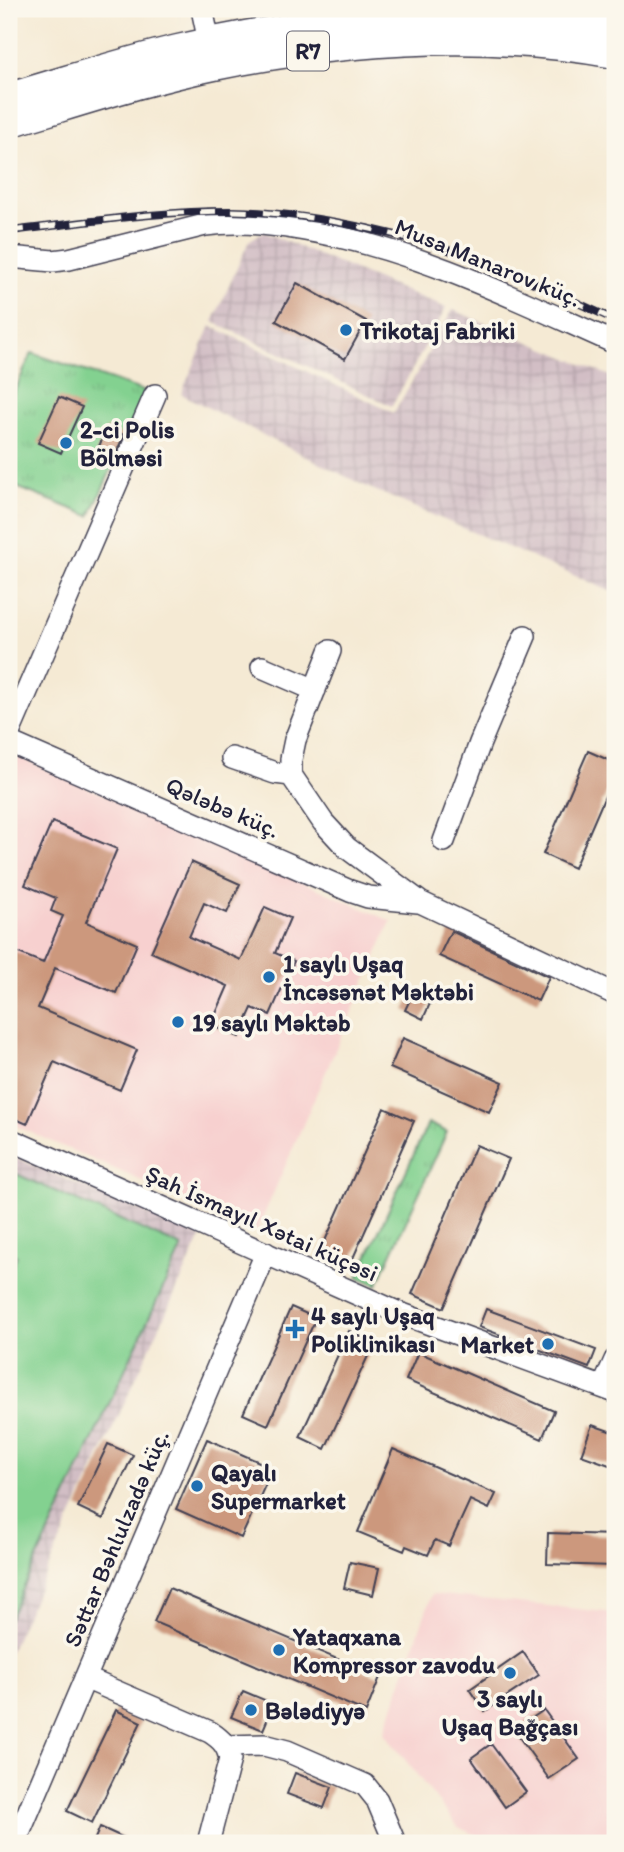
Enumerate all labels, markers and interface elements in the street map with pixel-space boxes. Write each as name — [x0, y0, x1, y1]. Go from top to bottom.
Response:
road number: R7 — [287, 32, 329, 70]
street label: Musa Manarov küç. — [391, 211, 585, 313]
place label: Trikotaj Fabriki — [359, 316, 515, 346]
marker: Trikotaj Fabriki — [338, 322, 354, 338]
place label: 2-ci Polis Bölməsi — [80, 415, 175, 472]
marker: 2-ci Polis Bölməsi — [58, 435, 74, 451]
street label: Qələbə küç. — [162, 770, 284, 844]
place label: 1 saylı Uşaq İncəsənət Məktəbi — [283, 949, 474, 1006]
marker: 1 saylı Uşaq İncəsənət Məktəbi — [261, 969, 277, 985]
place label: 19 saylı Məktəb — [192, 1008, 351, 1038]
marker: 19 saylı Məktəb — [170, 1014, 186, 1030]
street label: Şah İsmayıl Xətai küçəsi — [141, 1159, 383, 1287]
place label: 4 saylı Uşaq Poliklinikası — [311, 1301, 435, 1358]
marker: 4 saylı Uşaq Poliklinikası — [285, 1319, 305, 1339]
place label: Market — [460, 1330, 534, 1359]
marker: Market — [540, 1336, 556, 1352]
street label: Səttar Bəhlulzadə küç. — [57, 1425, 175, 1651]
place label: Qayalı Supermarket — [211, 1458, 346, 1516]
marker: Qayalı Supermarket — [189, 1478, 205, 1494]
place label: Yataqxana Kompressor zavodu — [292, 1622, 496, 1680]
marker: Yataqxana Kompressor zavodu — [271, 1642, 287, 1658]
marker: 3 saylı Uşaq Bağçası — [502, 1665, 518, 1681]
place label: 3 saylı Uşaq Bağçası — [442, 1684, 578, 1742]
place label: Bələdiyyə — [265, 1696, 365, 1726]
marker: Bələdiyyə — [243, 1702, 259, 1718]

